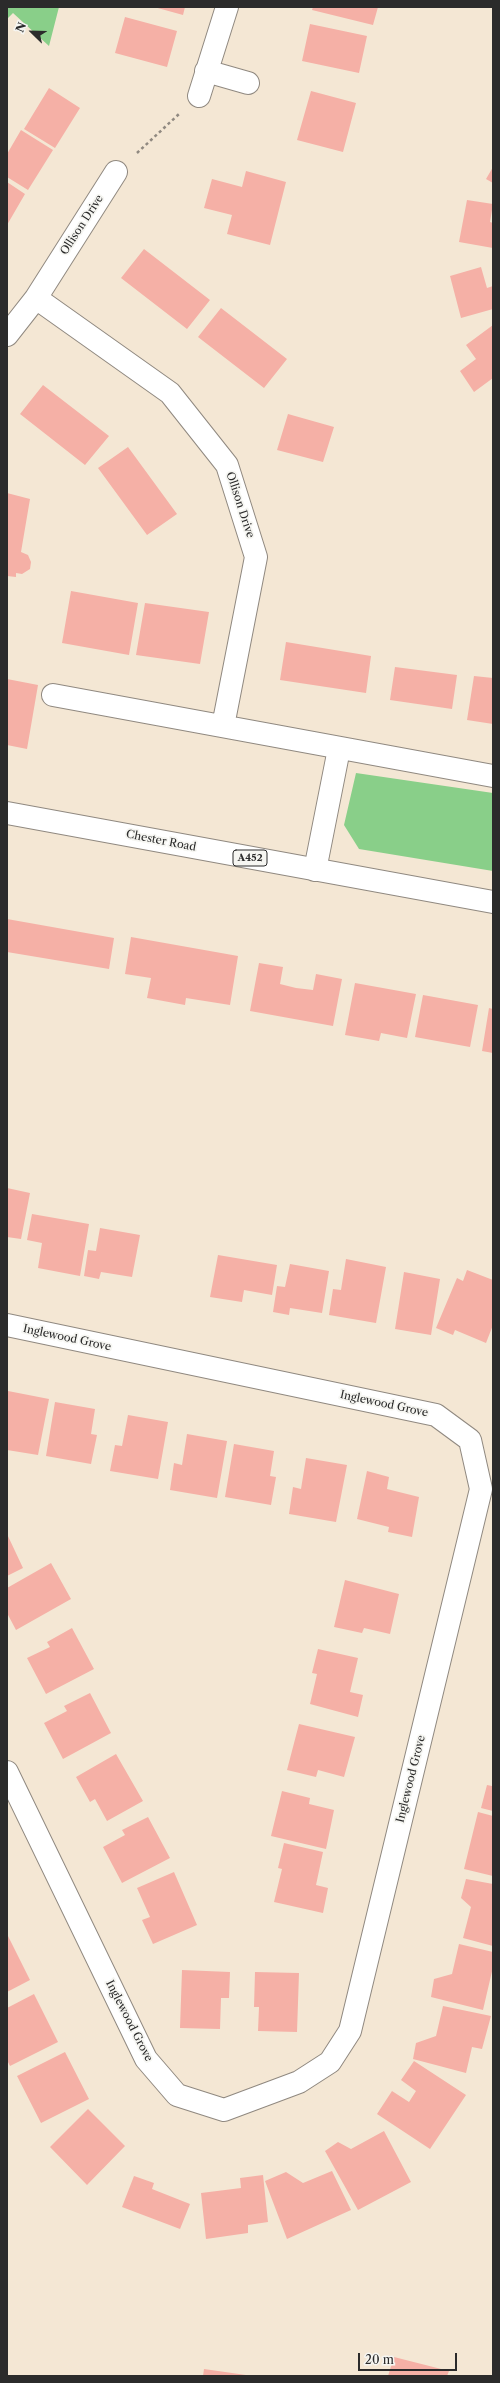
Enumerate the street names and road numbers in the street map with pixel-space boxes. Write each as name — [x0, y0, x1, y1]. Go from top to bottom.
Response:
street label: Ollison Drive — [58, 193, 106, 257]
street label: Ollison Drive — [223, 470, 257, 540]
street label: Chester Road — [125, 828, 197, 854]
road number: A452 — [233, 850, 267, 866]
street label: Inglewood Grove — [22, 1322, 112, 1354]
street label: Inglewood Grove — [339, 1388, 429, 1420]
street label: Inglewood Grove — [394, 1734, 428, 1824]
street label: Inglewood Grove — [103, 1978, 155, 2064]

